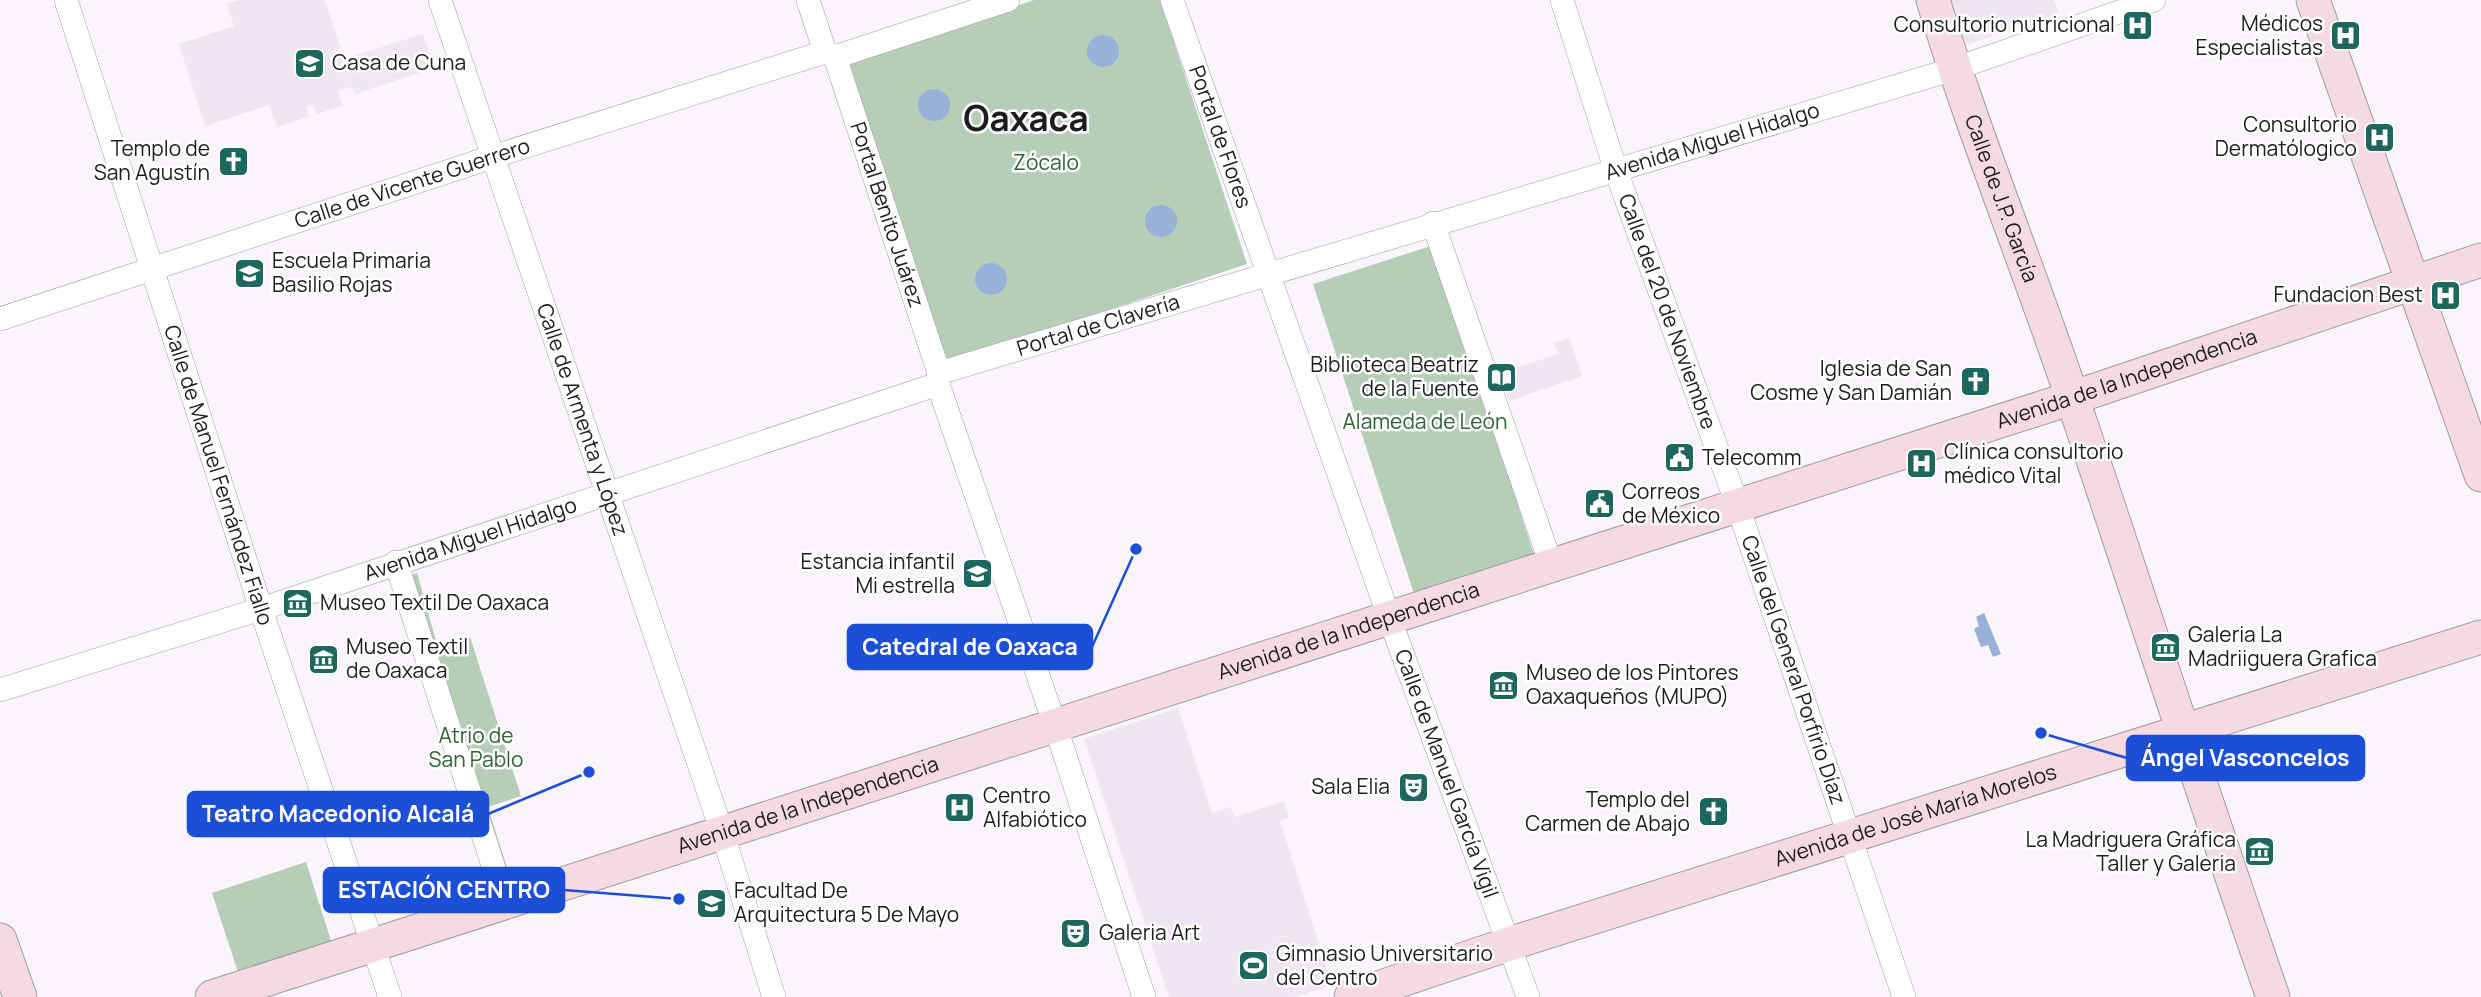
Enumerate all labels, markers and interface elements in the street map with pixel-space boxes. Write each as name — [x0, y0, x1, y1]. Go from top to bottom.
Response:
hospital icon: Consultorio nutricional — [2121, 8, 2155, 42]
place label: Médicos Especialistas — [2195, 9, 2323, 61]
place label: Consultorio nutricional — [1894, 10, 2115, 38]
hospital icon: Médicos Especialistas — [2329, 19, 2363, 53]
school or university icon: Casa de Cuna — [292, 46, 326, 80]
place label: Casa de Cuna — [332, 48, 466, 76]
street label: Portal de Flores — [1183, 61, 1259, 212]
district label: Oaxaca — [963, 94, 1089, 142]
street label: Avenida Miguel Hidalgo — [1601, 95, 1823, 186]
place label: Consultorio Dermatólogico — [2215, 110, 2357, 162]
street label: Calle de J.P. García — [1959, 111, 2045, 286]
street label: Portal Benito Juárez — [844, 118, 931, 311]
hospital icon: Consultorio Dermatólogico — [2363, 120, 2397, 154]
street label: Calle de Vicente Guerrero — [291, 131, 533, 234]
place label: Templo de San Agustín — [94, 134, 210, 186]
church icon: Templo de San Agustín — [216, 144, 250, 178]
park label: Zócalo — [1013, 148, 1079, 176]
street label: Calle del 20 de Noviembre — [1613, 190, 1724, 433]
place label: Escuela Primaria Basilio Rojas — [272, 246, 431, 298]
school or university icon: Escuela Primaria Basilio Rojas — [232, 256, 266, 290]
hospital icon: Fundacion Best — [2429, 278, 2463, 312]
place label: Fundacion Best — [2274, 280, 2423, 308]
street label: Portal de Clavería — [1013, 287, 1183, 362]
street label: Calle de Armenta y López — [531, 299, 635, 539]
street label: Calle de Manuel Fernández Fiallo — [158, 321, 280, 629]
street label: Avenida de la Independencia — [1992, 322, 2261, 435]
place label: Biblioteca Beatriz de la Fuente — [1310, 350, 1479, 402]
place label: Iglesia de San Cosme y San Damián — [1750, 354, 1952, 406]
library icon: Biblioteca Beatriz de la Fuente — [1485, 360, 1519, 394]
church icon: Iglesia de San Cosme y San Damián — [1958, 364, 1992, 398]
park label: Alameda de León — [1343, 407, 1508, 435]
place label: Clínica consultorio médico Vital — [1944, 437, 2124, 489]
public building icon: Telecomm — [1662, 441, 1696, 475]
place label: Telecomm — [1702, 443, 1802, 471]
hospital icon: Clínica consultorio médico Vital — [1904, 447, 1938, 481]
place label: Correos de México — [1622, 477, 1720, 529]
public building icon: Correos de México — [1582, 487, 1616, 521]
street label: Avenida Miguel Hidalgo — [360, 490, 580, 587]
street label: Calle del General Porfirio Díaz — [1736, 532, 1853, 808]
place label: Estancia infantil Mi estrella — [801, 547, 955, 599]
school or university icon: Estancia infantil Mi estrella — [961, 557, 995, 591]
street label: Avenida de la Independencia — [1214, 575, 1483, 685]
museum icon: Museo Textil De Oaxaca — [280, 586, 314, 620]
place label: Museo Textil De Oaxaca — [320, 588, 549, 616]
place label: Galeria La Madriiguera Grafica — [2188, 620, 2377, 672]
callout: Catedral de Oaxaca — [848, 625, 1092, 669]
text: Catedral de Oaxaca — [862, 630, 1078, 662]
museum icon: Galeria La Madriiguera Grafica — [2148, 630, 2182, 664]
place label: Museo Textil de Oaxaca — [346, 632, 468, 684]
museum icon: Museo Textil de Oaxaca — [306, 642, 340, 676]
street label: Calle de Manuel García Vigil — [1389, 645, 1506, 902]
place label: Museo de los Pintores Oaxaqueños (MUPO) — [1526, 658, 1739, 710]
museum icon: Museo de los Pintores Oaxaqueños (MUPO) — [1486, 668, 1520, 702]
park label: Atrio de San Pablo — [429, 721, 523, 773]
callout: Ángel Vasconcelos — [2127, 736, 2364, 780]
text: Ángel Vasconcelos — [2140, 741, 2350, 773]
street label: Avenida de la Independencia — [673, 749, 942, 859]
street label: Avenida de José María Morelos — [1771, 757, 2060, 872]
theatre icon: Sala Elia — [1396, 770, 1430, 804]
place label: Sala Elia — [1311, 772, 1390, 800]
place label: Centro Alfabiótico — [983, 781, 1087, 833]
place label: Templo del Carmen de Abajo — [1525, 785, 1690, 837]
hospital icon: Centro Alfabiótico — [943, 791, 977, 825]
callout: Teatro Macedonio Alcalá — [188, 792, 488, 836]
church icon: Templo del Carmen de Abajo — [1696, 795, 1730, 829]
text: Teatro Macedonio Alcalá — [202, 797, 474, 829]
place label: La Madriguera Gráfica Taller y Galeria — [2025, 825, 2236, 877]
museum icon: La Madriguera Gráfica Taller y Galeria — [2242, 835, 2276, 869]
callout: ESTACIÓN CENTRO — [324, 868, 564, 912]
text: ESTACIÓN CENTRO — [338, 873, 550, 905]
place label: Facultad De Arquitectura 5 De Mayo — [734, 876, 959, 928]
school or university icon: Facultad De Arquitectura 5 De Mayo — [694, 886, 728, 920]
theatre icon: Galeria Art — [1059, 916, 1093, 950]
place label: Galeria Art — [1099, 918, 1200, 946]
place label: Gimnasio Universitario del Centro — [1276, 939, 1493, 991]
sports icon: Gimnasio Universitario del Centro — [1236, 949, 1270, 983]

